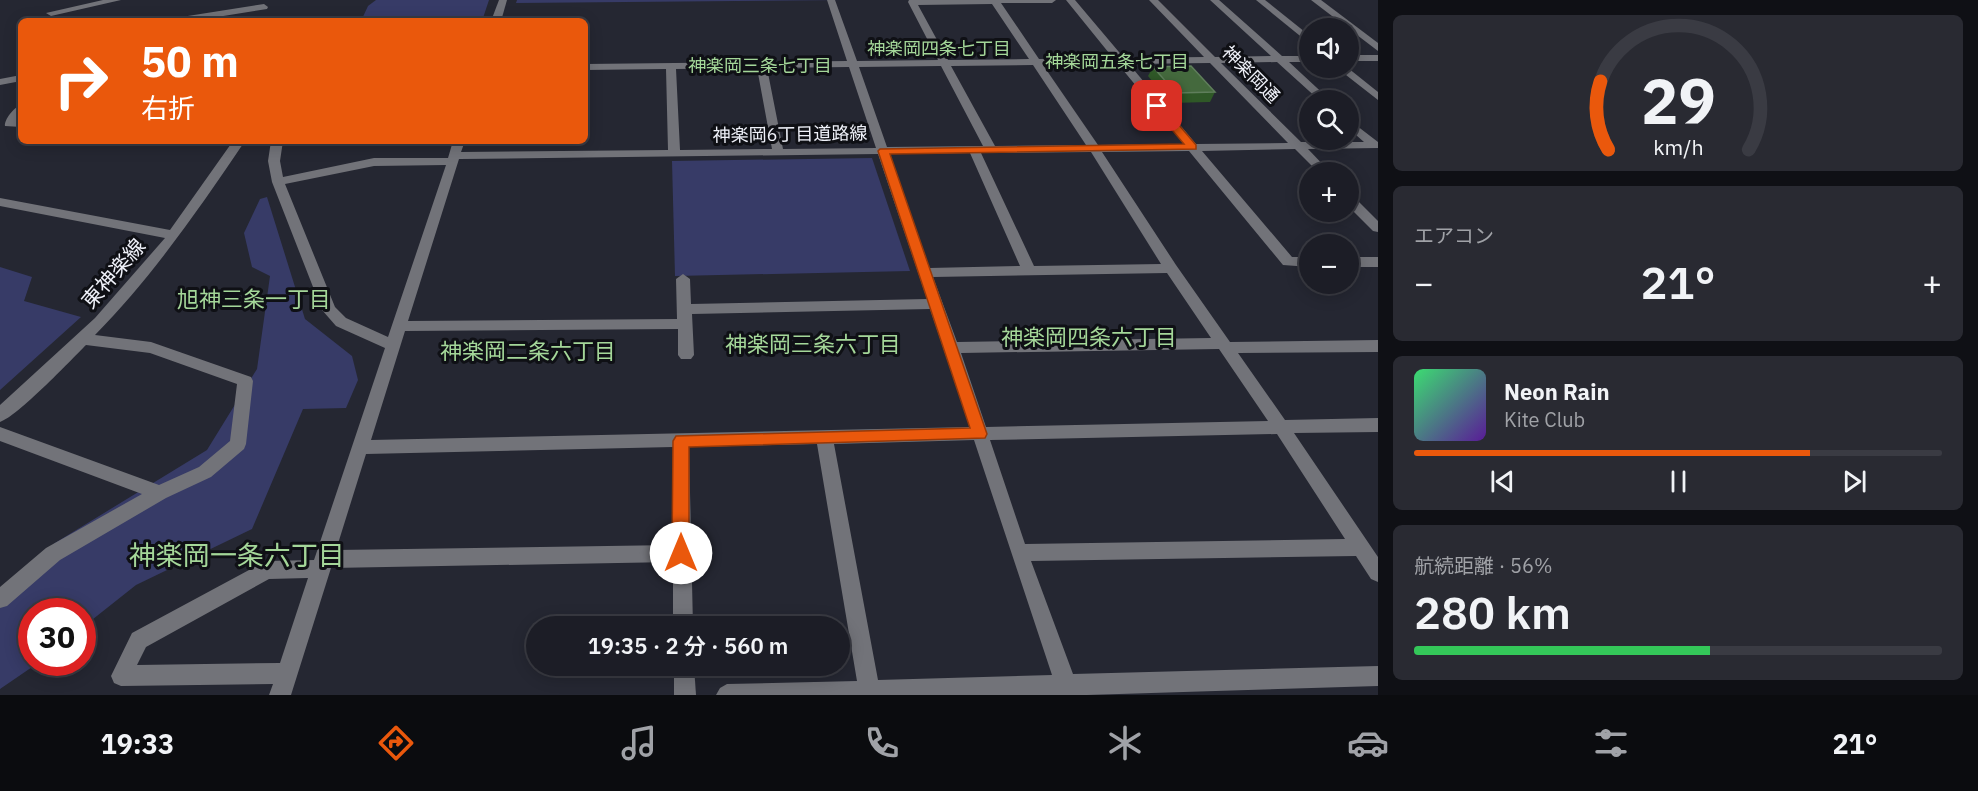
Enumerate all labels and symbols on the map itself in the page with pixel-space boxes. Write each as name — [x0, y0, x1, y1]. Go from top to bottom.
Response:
district label: 神楽岡四条七丁目 — [867, 37, 1011, 60]
street label: 神楽岡通 — [1217, 40, 1285, 108]
district label: 神楽岡五条七丁目 — [1045, 50, 1189, 73]
district label: 神楽岡三条七丁目 — [688, 54, 832, 77]
pin — [1131, 80, 1182, 131]
street label: 神楽岡6丁目道路線 — [712, 121, 868, 147]
street label: 東神楽線 — [75, 232, 151, 314]
district label: 旭神三条一丁目 — [177, 284, 331, 313]
district label: 神楽岡四条六丁目 — [1001, 322, 1177, 351]
district label: 神楽岡三条六丁目 — [725, 329, 901, 358]
district label: 神楽岡二条六丁目 — [440, 336, 616, 365]
position arrow — [649, 521, 713, 585]
district label: 神楽岡一条六丁目 — [129, 537, 345, 572]
speed limit sign: 30 — [18, 598, 96, 676]

